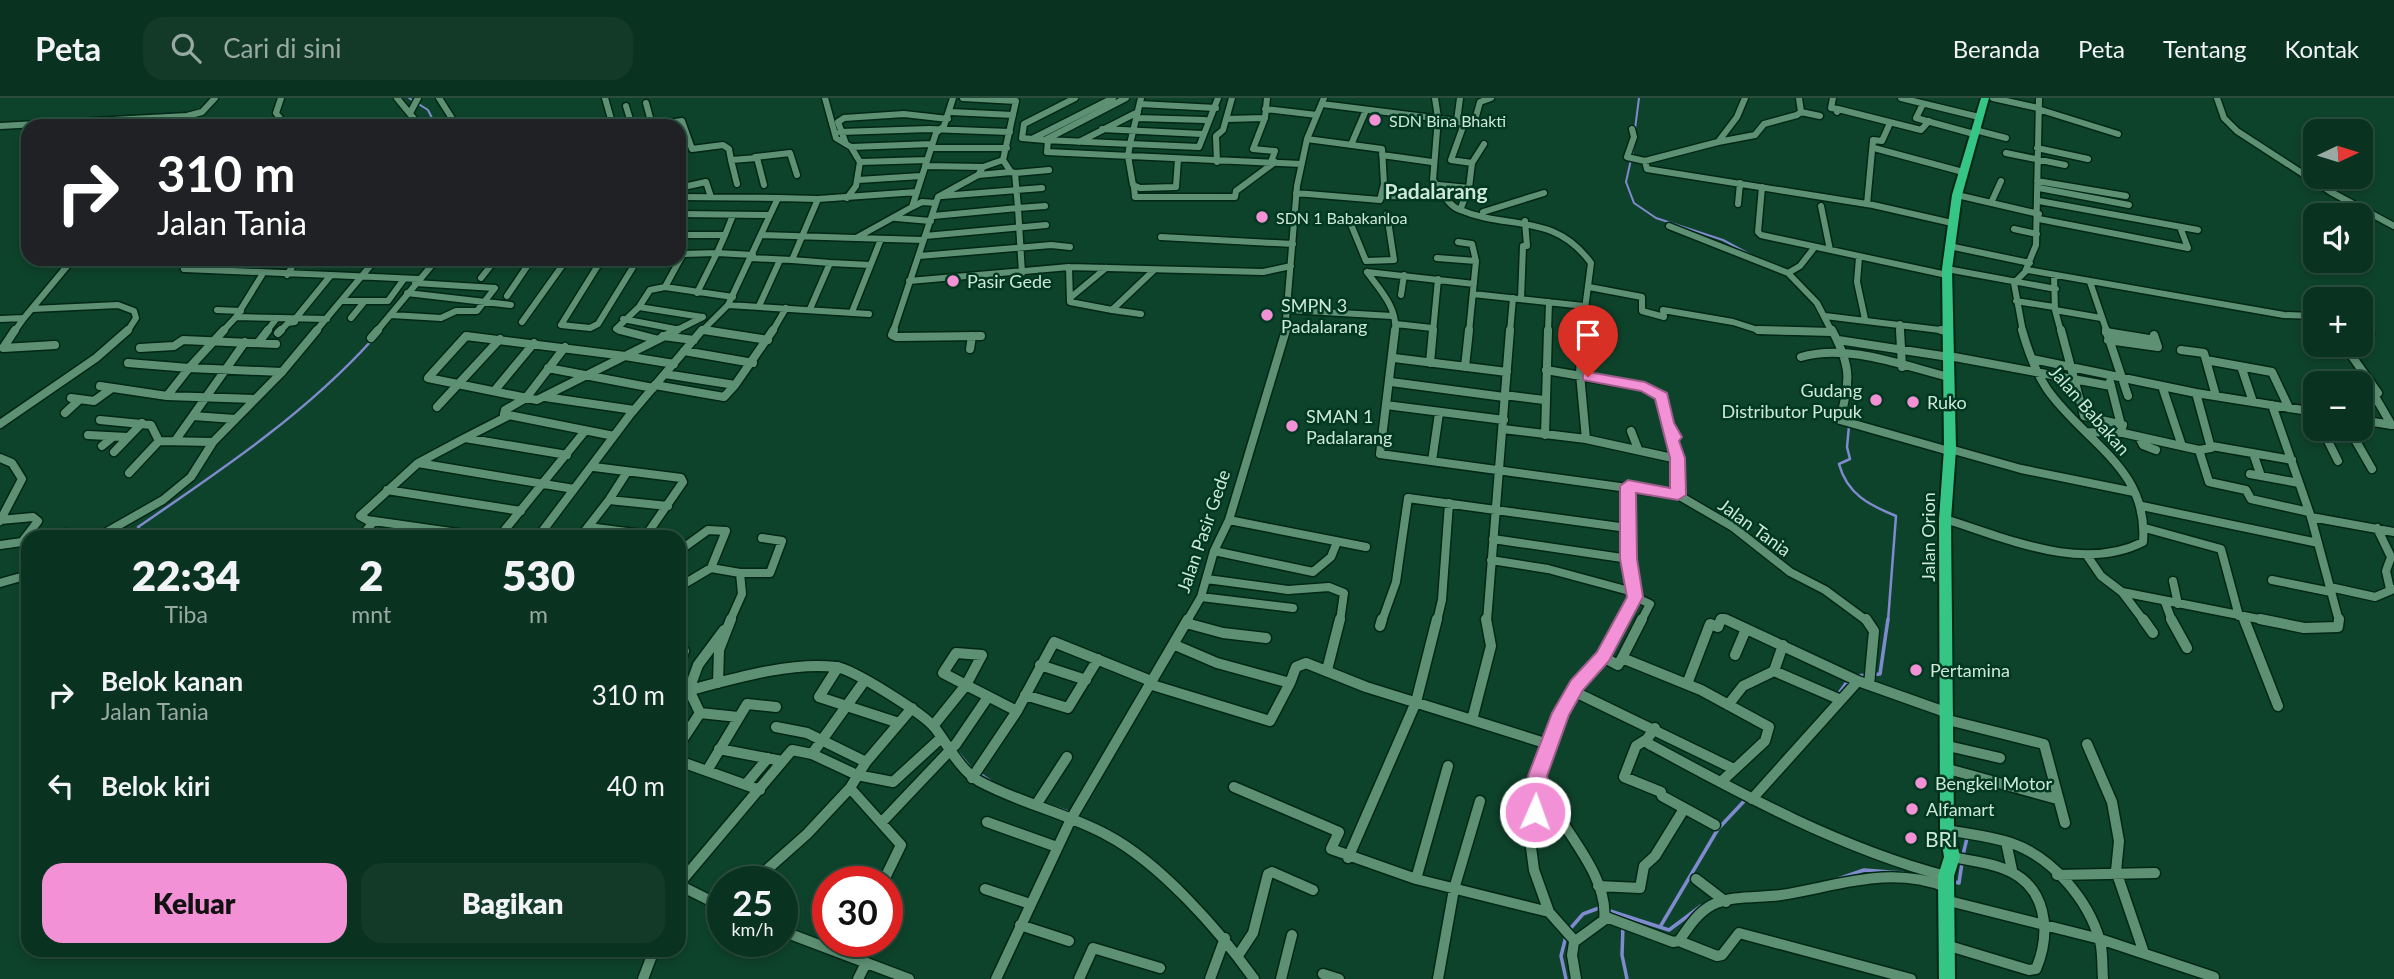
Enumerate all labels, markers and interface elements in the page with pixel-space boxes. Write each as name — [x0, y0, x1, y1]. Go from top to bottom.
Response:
search box — [143, 17, 633, 80]
text: Peta — [35, 28, 101, 68]
icon: search — [167, 29, 205, 67]
text: Cari di sini — [223, 32, 342, 64]
text: Beranda — [1953, 34, 2040, 63]
text: Peta — [2078, 34, 2125, 63]
text: Tentang — [2163, 34, 2246, 63]
text: Kontak — [2284, 34, 2359, 63]
place label: SDN Bina Bhakti — [1389, 111, 1506, 130]
marker: SDN Bina Bhakti — [1367, 112, 1383, 128]
north arrow — [2303, 119, 2373, 189]
map controls — [2303, 119, 2373, 441]
text: 310 m — [157, 144, 295, 202]
icon: right — [42, 147, 133, 238]
district label: Padalarang — [1384, 178, 1488, 203]
text: Jalan Tania — [157, 203, 307, 242]
button: sound — [2303, 203, 2373, 273]
place label: SDN 1 Babakanloa — [1276, 208, 1407, 227]
marker: SDN 1 Babakanloa — [1254, 209, 1270, 225]
place label: Pasir Gede — [967, 270, 1052, 292]
marker: Pasir Gede — [945, 273, 961, 289]
button: + — [2303, 287, 2373, 357]
place label: SMPN 3 Padalarang — [1281, 294, 1367, 337]
pin — [1558, 305, 1618, 377]
marker: SMPN 3 Padalarang — [1259, 307, 1275, 323]
icon: arrive — [1569, 316, 1607, 354]
street label: Jalan Babakan — [2045, 361, 2135, 459]
button: − — [2303, 371, 2373, 441]
place label: Gudang Distributor Pupuk — [1722, 379, 1863, 422]
place label: Ruko — [1927, 391, 1967, 413]
marker: Gudang Distributor Pupuk — [1868, 392, 1884, 408]
marker: Ruko — [1905, 394, 1921, 410]
place label: SMAN 1 Padalarang — [1306, 405, 1392, 448]
marker: SMAN 1 Padalarang — [1284, 418, 1300, 434]
street label: Jalan Pasir Gede — [1172, 467, 1234, 595]
street label: Jalan Orion — [1917, 492, 1939, 582]
street label: Jalan Tania — [1714, 493, 1796, 561]
text: 22:34 — [132, 550, 240, 600]
text: 2 — [359, 550, 383, 600]
text: 530 — [502, 550, 575, 600]
text: Tiba — [164, 600, 208, 628]
text: mnt — [351, 600, 391, 628]
text: m — [529, 600, 548, 628]
place label: Pertamina — [1930, 659, 2010, 681]
marker: Pertamina — [1908, 662, 1924, 678]
text: Belok kanan — [101, 665, 243, 697]
icon: right — [42, 676, 80, 714]
text: 310 m — [592, 679, 665, 711]
text: Jalan Tania — [101, 697, 209, 725]
icon: left — [42, 767, 80, 805]
text: Belok kiri — [101, 770, 210, 802]
text: 40 m — [607, 770, 665, 802]
place label: Bengkel Motor — [1935, 772, 2052, 794]
position arrow — [1498, 775, 1572, 849]
marker: Bengkel Motor — [1913, 775, 1929, 791]
place label: Alfamart — [1926, 798, 1995, 820]
marker: Alfamart — [1904, 801, 1920, 817]
place label: BRI — [1925, 826, 1958, 851]
marker: BRI — [1903, 830, 1919, 846]
button: Keluar — [42, 863, 347, 943]
button: Bagikan — [361, 863, 665, 943]
speed limit sign: 30 — [812, 866, 903, 957]
text: 25 — [732, 881, 773, 923]
text: km/h — [731, 918, 774, 940]

